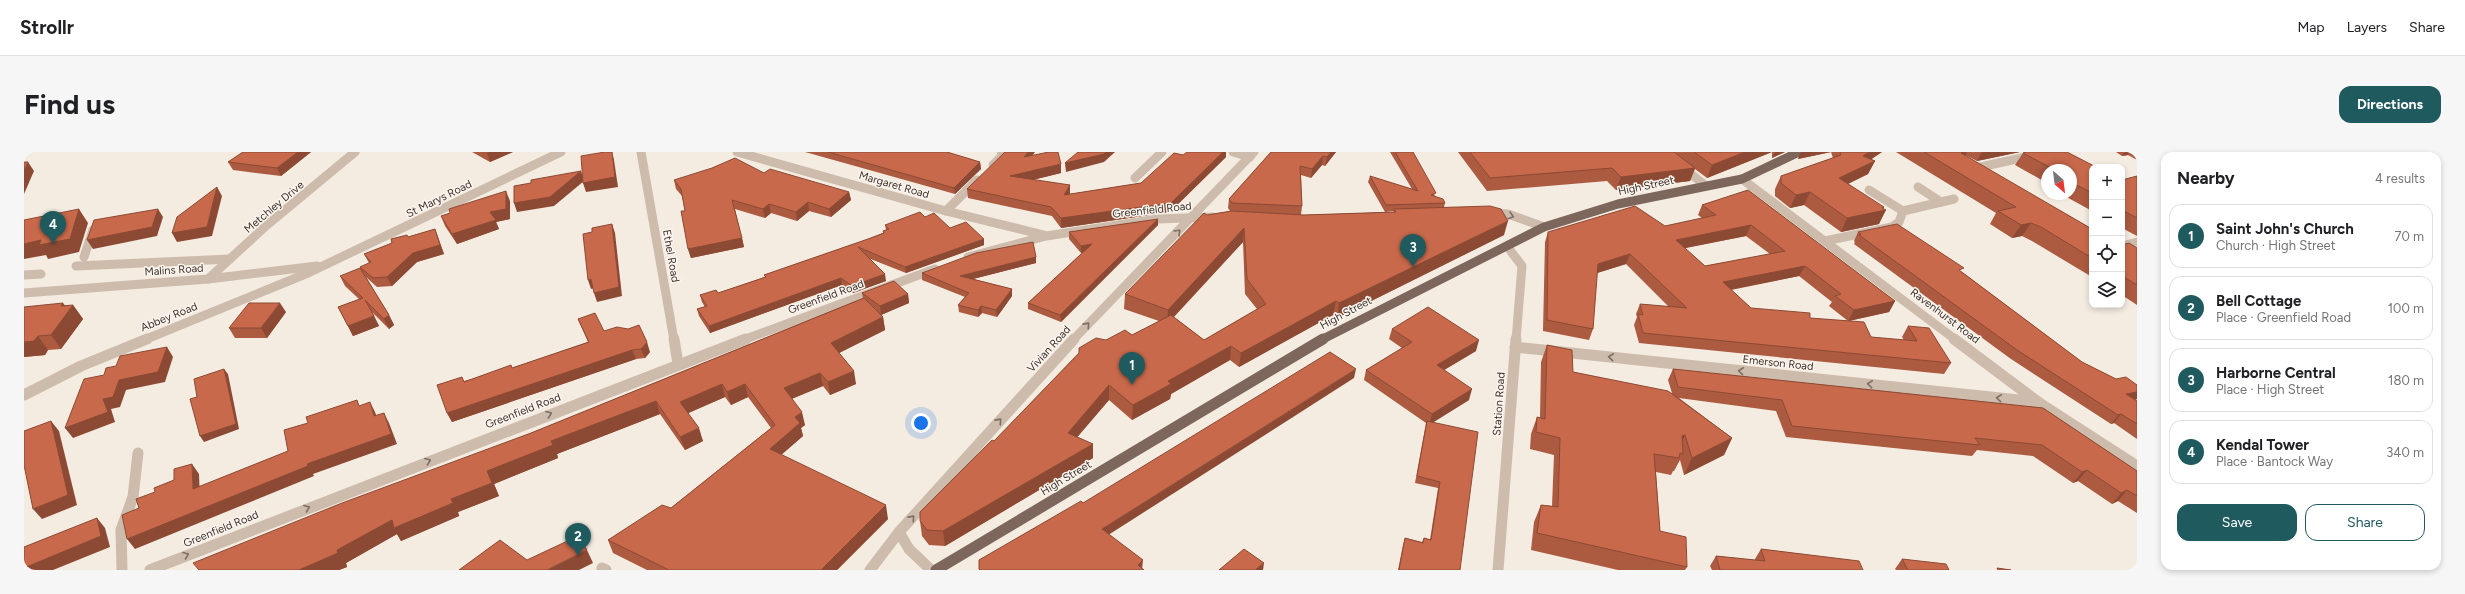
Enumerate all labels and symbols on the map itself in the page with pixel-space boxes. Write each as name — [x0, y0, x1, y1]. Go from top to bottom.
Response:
north arrow — [2041, 164, 2077, 200]
street label: Margaret Road — [857, 169, 931, 201]
street label: High Street — [1617, 174, 1675, 198]
street label: Metchley Drive — [242, 178, 306, 236]
street label: St Marys Road — [404, 178, 474, 220]
street label: Greenfield Road — [1112, 199, 1192, 221]
pin: 4 — [40, 211, 66, 244]
one-way arrow — [1508, 211, 1515, 220]
street label: Ethel Road — [660, 229, 682, 283]
one-way arrow — [1173, 229, 1180, 237]
pin: 3 — [1400, 234, 1426, 267]
street label: Malins Road — [144, 261, 204, 279]
street label: Greenfield Road — [786, 277, 866, 317]
street label: Ravenhurst Road — [1908, 286, 1982, 346]
street label: High Street — [1318, 294, 1374, 332]
street label: Abbey Road — [139, 300, 199, 334]
one-way arrow — [1082, 322, 1089, 330]
street label: Vivian Road — [1025, 323, 1073, 375]
pin: 1 — [1119, 352, 1145, 385]
one-way arrow — [1608, 353, 1614, 362]
street label: Emerson Road — [1742, 353, 1814, 373]
one-way arrow — [1738, 366, 1744, 375]
street label: Station Road — [1490, 372, 1508, 436]
one-way arrow — [1867, 380, 1873, 389]
street label: Greenfield Road — [483, 391, 563, 431]
one-way arrow — [1996, 393, 2002, 402]
one-way arrow — [546, 410, 553, 418]
your location — [911, 413, 931, 433]
one-way arrow — [995, 419, 1002, 426]
one-way arrow — [424, 457, 431, 465]
street label: High Street — [1038, 458, 1094, 498]
one-way arrow — [303, 504, 310, 512]
street label: Greenfield Road — [182, 508, 260, 550]
one-way arrow — [907, 515, 914, 522]
pin: 2 — [565, 523, 591, 556]
one-way arrow — [182, 552, 189, 560]

